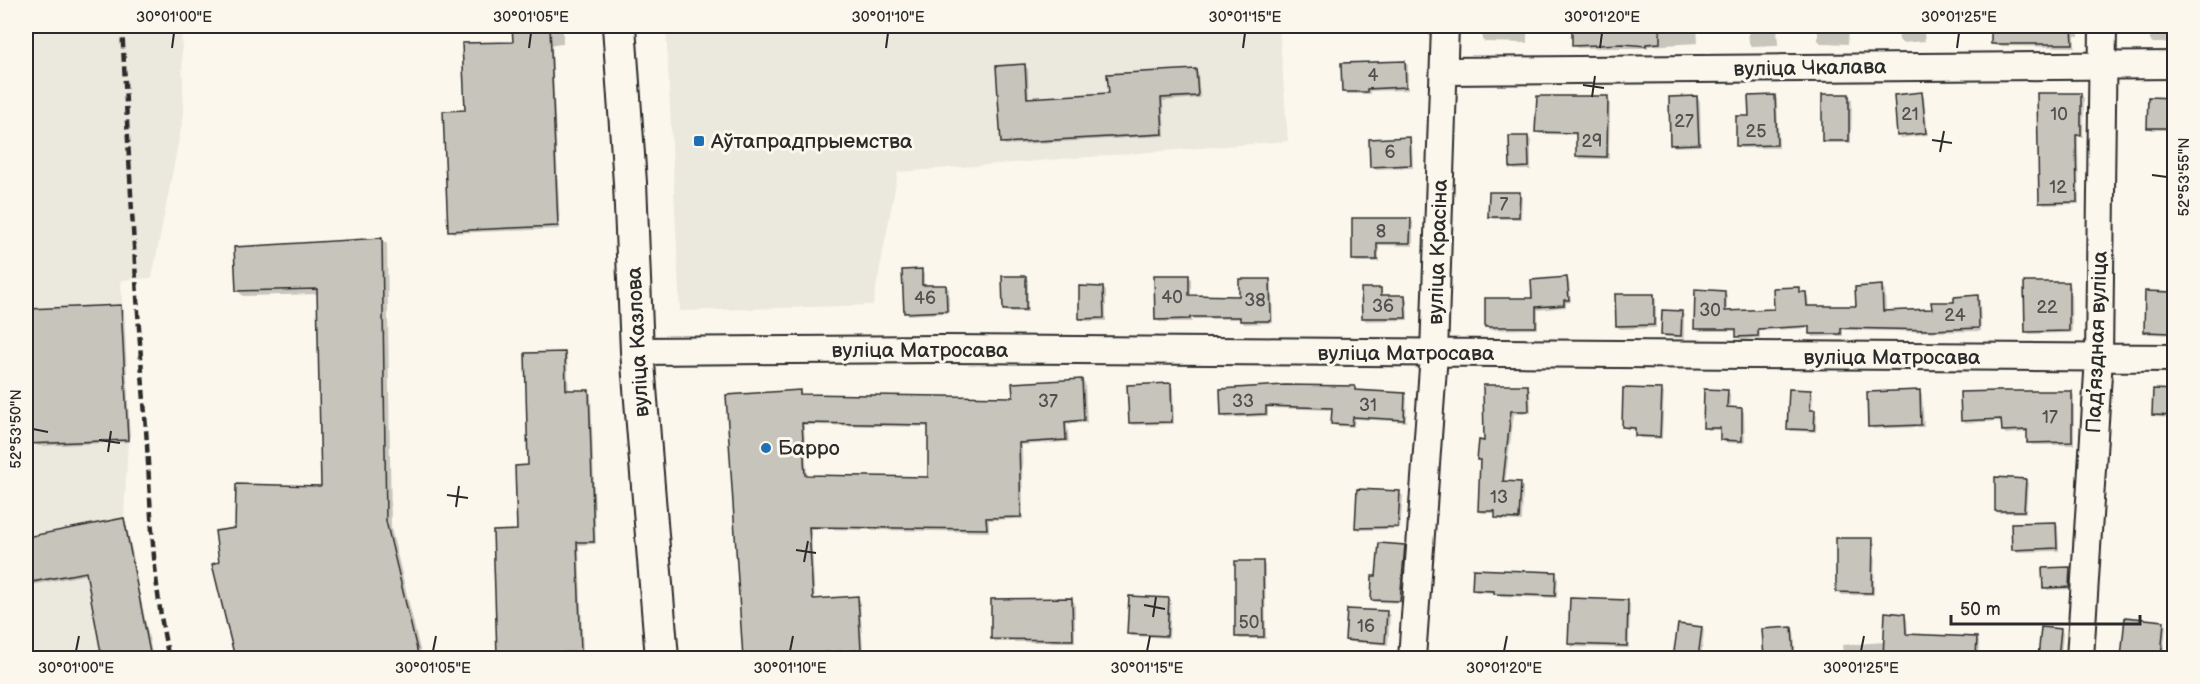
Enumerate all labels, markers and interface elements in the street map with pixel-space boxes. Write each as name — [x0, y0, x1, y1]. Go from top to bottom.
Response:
text: 30°01'00"E — [136, 8, 212, 27]
text: 30°01'05"E — [493, 8, 569, 27]
text: 30°01'10"E — [851, 8, 925, 27]
text: 30°01'15"E — [1209, 8, 1282, 27]
text: 30°01'20"E — [1564, 8, 1640, 27]
text: 30°01'25"E — [1921, 8, 1997, 27]
street label: вуліца Чкалава — [1733, 54, 1887, 82]
house number: 4 — [1368, 65, 1379, 86]
house number: 21 — [1901, 104, 1919, 125]
house number: 10 — [2050, 104, 2068, 125]
house number: 27 — [1674, 111, 1694, 132]
house number: 25 — [1746, 121, 1766, 142]
place label: Аўтапрадпрыемства — [710, 129, 913, 154]
house number: 29 — [1581, 131, 1603, 152]
marker: Аўтапрадпрыемства — [692, 134, 706, 148]
text: 52°53'55"N — [2175, 137, 2194, 217]
house number: 6 — [1385, 142, 1396, 163]
house number: 12 — [2049, 177, 2067, 198]
street label: вуліца Красіна — [1423, 178, 1453, 325]
house number: 7 — [1500, 194, 1509, 215]
house number: 8 — [1376, 221, 1386, 242]
street label: Падʼяздная вуліца — [2081, 250, 2113, 434]
street label: вуліца Казлова — [622, 266, 654, 418]
house number: 40 — [1161, 287, 1183, 308]
house number: 46 — [914, 288, 936, 309]
house number: 38 — [1244, 290, 1266, 311]
house number: 36 — [1372, 296, 1394, 317]
house number: 22 — [2036, 297, 2058, 318]
house number: 30 — [1699, 300, 1721, 321]
house number: 24 — [1944, 305, 1966, 326]
street label: вуліца Матросава — [832, 338, 1009, 363]
street label: вуліца Матросава — [1318, 341, 1495, 366]
street label: вуліца Матросава — [1804, 345, 1981, 370]
text: 52°53'50"N — [7, 389, 26, 469]
house number: 37 — [1038, 391, 1058, 412]
house number: 33 — [1232, 391, 1254, 412]
house number: 31 — [1359, 395, 1377, 416]
house number: 17 — [2042, 407, 2058, 428]
place label: Барро — [778, 436, 840, 461]
marker: Барро — [759, 441, 773, 455]
house number: 13 — [1490, 487, 1508, 508]
scale bar — [1951, 588, 2140, 626]
text: 50 m — [1960, 599, 2001, 620]
house number: 50 — [1239, 612, 1259, 633]
house number: 16 — [1357, 616, 1375, 637]
text: 30°01'00"E — [38, 659, 114, 678]
text: 30°01'05"E — [395, 659, 471, 678]
text: 30°01'10"E — [753, 659, 827, 678]
text: 30°01'15"E — [1111, 659, 1184, 678]
text: 30°01'20"E — [1466, 659, 1542, 678]
text: 30°01'25"E — [1823, 659, 1899, 678]

